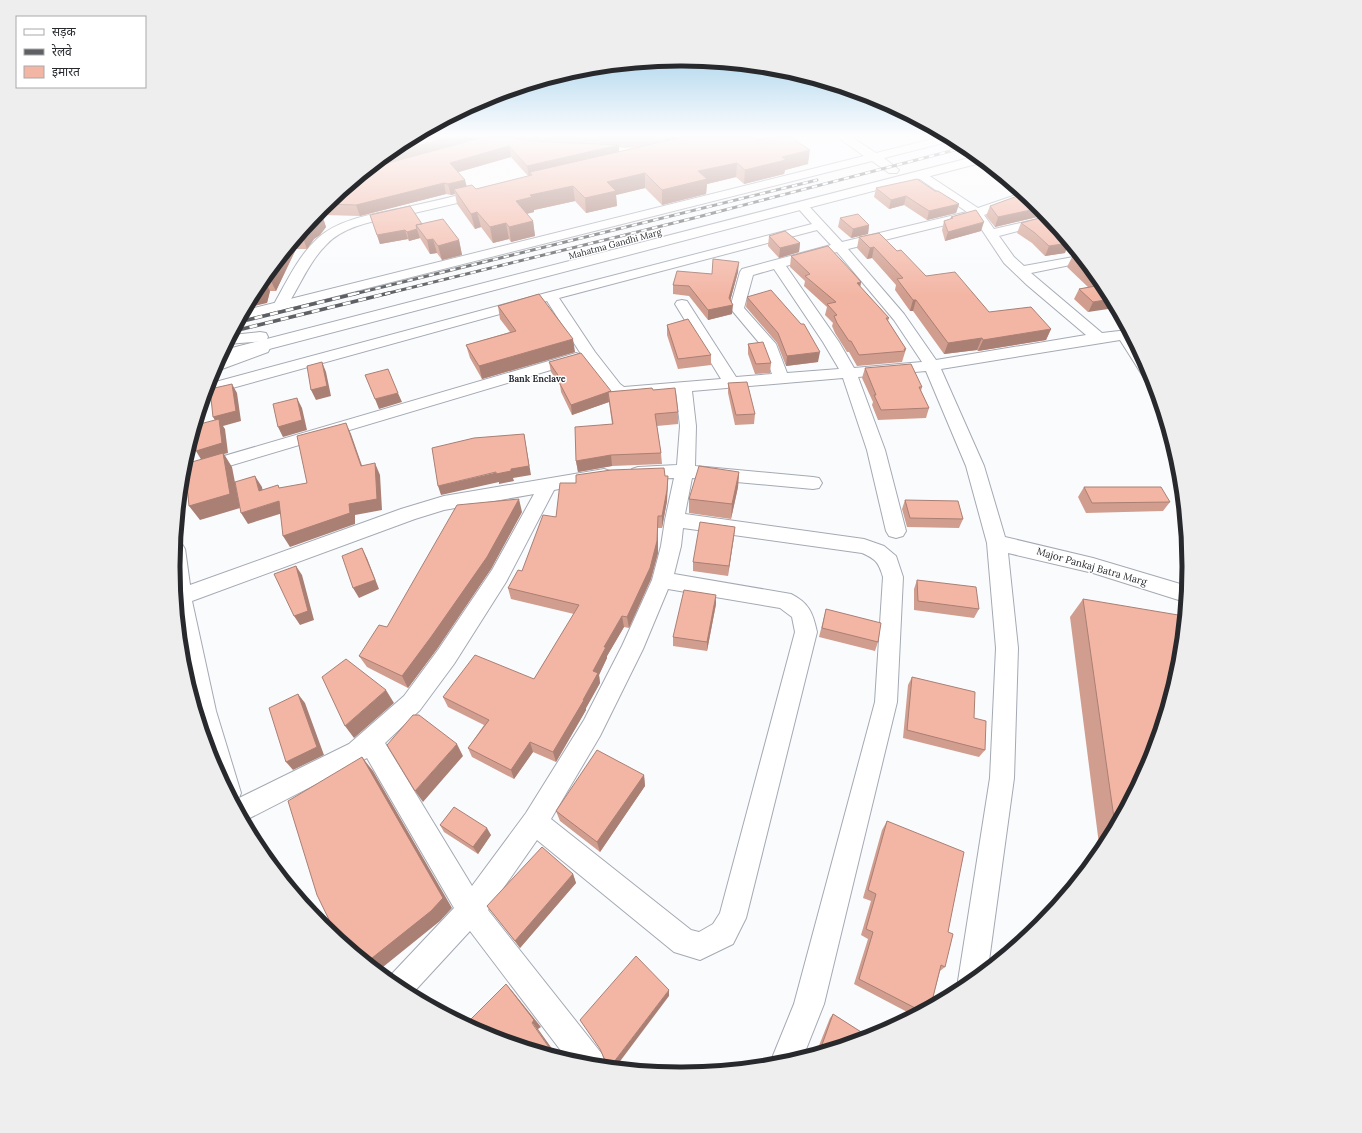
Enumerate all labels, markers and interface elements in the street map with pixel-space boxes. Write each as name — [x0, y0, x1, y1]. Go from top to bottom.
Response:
legend — [16, 16, 146, 88]
text: सड़क — [52, 24, 77, 39]
text: रेलवे — [52, 44, 72, 59]
text: इमारत — [52, 64, 81, 79]
street label: Mahatma Gandhi Marg — [567, 226, 664, 261]
district label: Bank Enclave — [508, 373, 566, 384]
street label: Major Pankaj Batra Marg — [1035, 545, 1149, 589]

